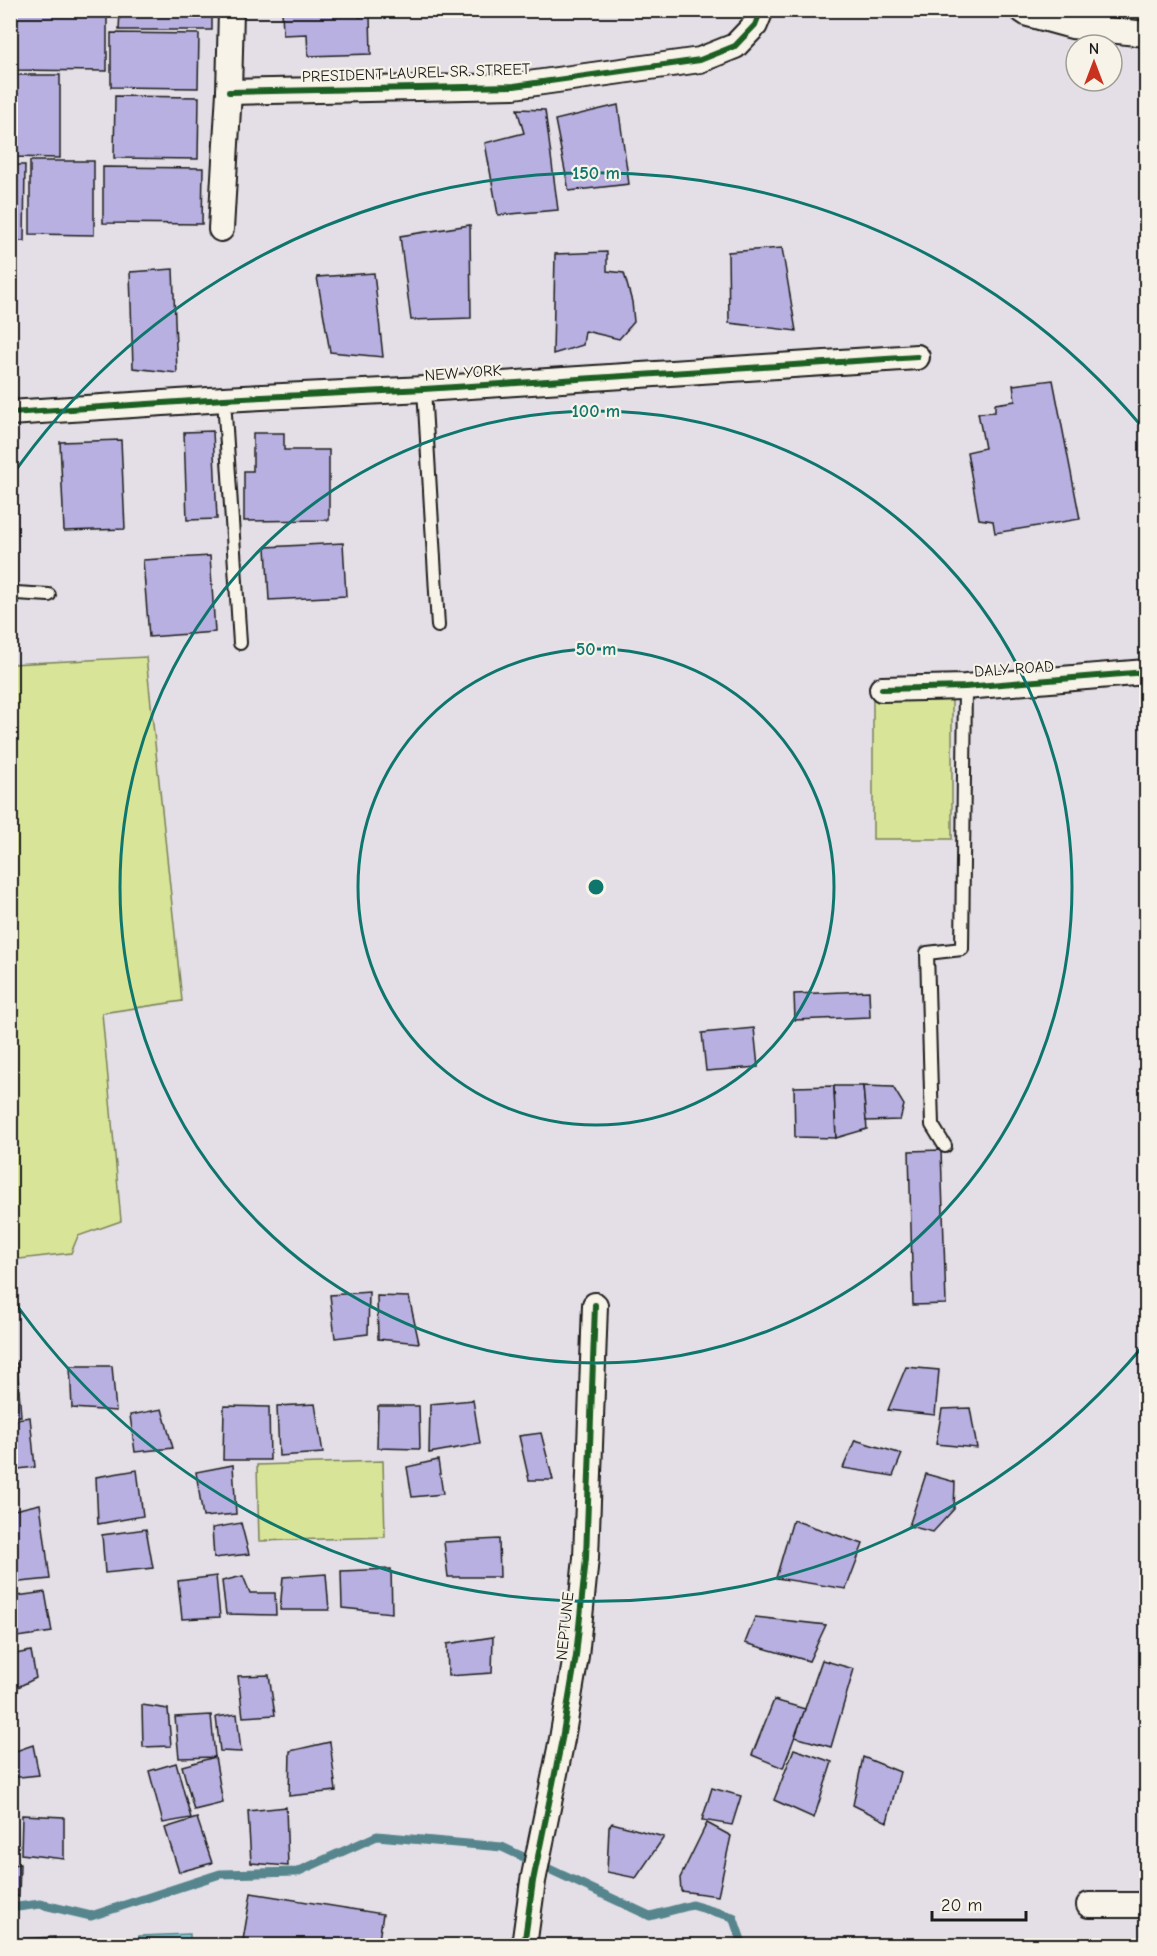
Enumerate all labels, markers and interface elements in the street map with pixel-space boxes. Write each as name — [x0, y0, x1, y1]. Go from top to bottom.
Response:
north arrow — [1064, 33, 1124, 93]
text: N — [1089, 40, 1099, 58]
street label: PRESIDENT LAUREL SR. STREET — [301, 60, 531, 86]
text: 150 m — [572, 163, 620, 184]
street label: NEW YORK — [424, 361, 502, 385]
text: 100 m — [572, 401, 620, 422]
text: 50 m — [576, 639, 616, 660]
street label: DALY ROAD — [973, 657, 1055, 681]
centre of rings — [586, 877, 606, 897]
street label: NEPTUNE — [552, 1591, 578, 1661]
scale bar — [932, 1884, 1026, 1922]
text: 20 m — [941, 1895, 982, 1916]

